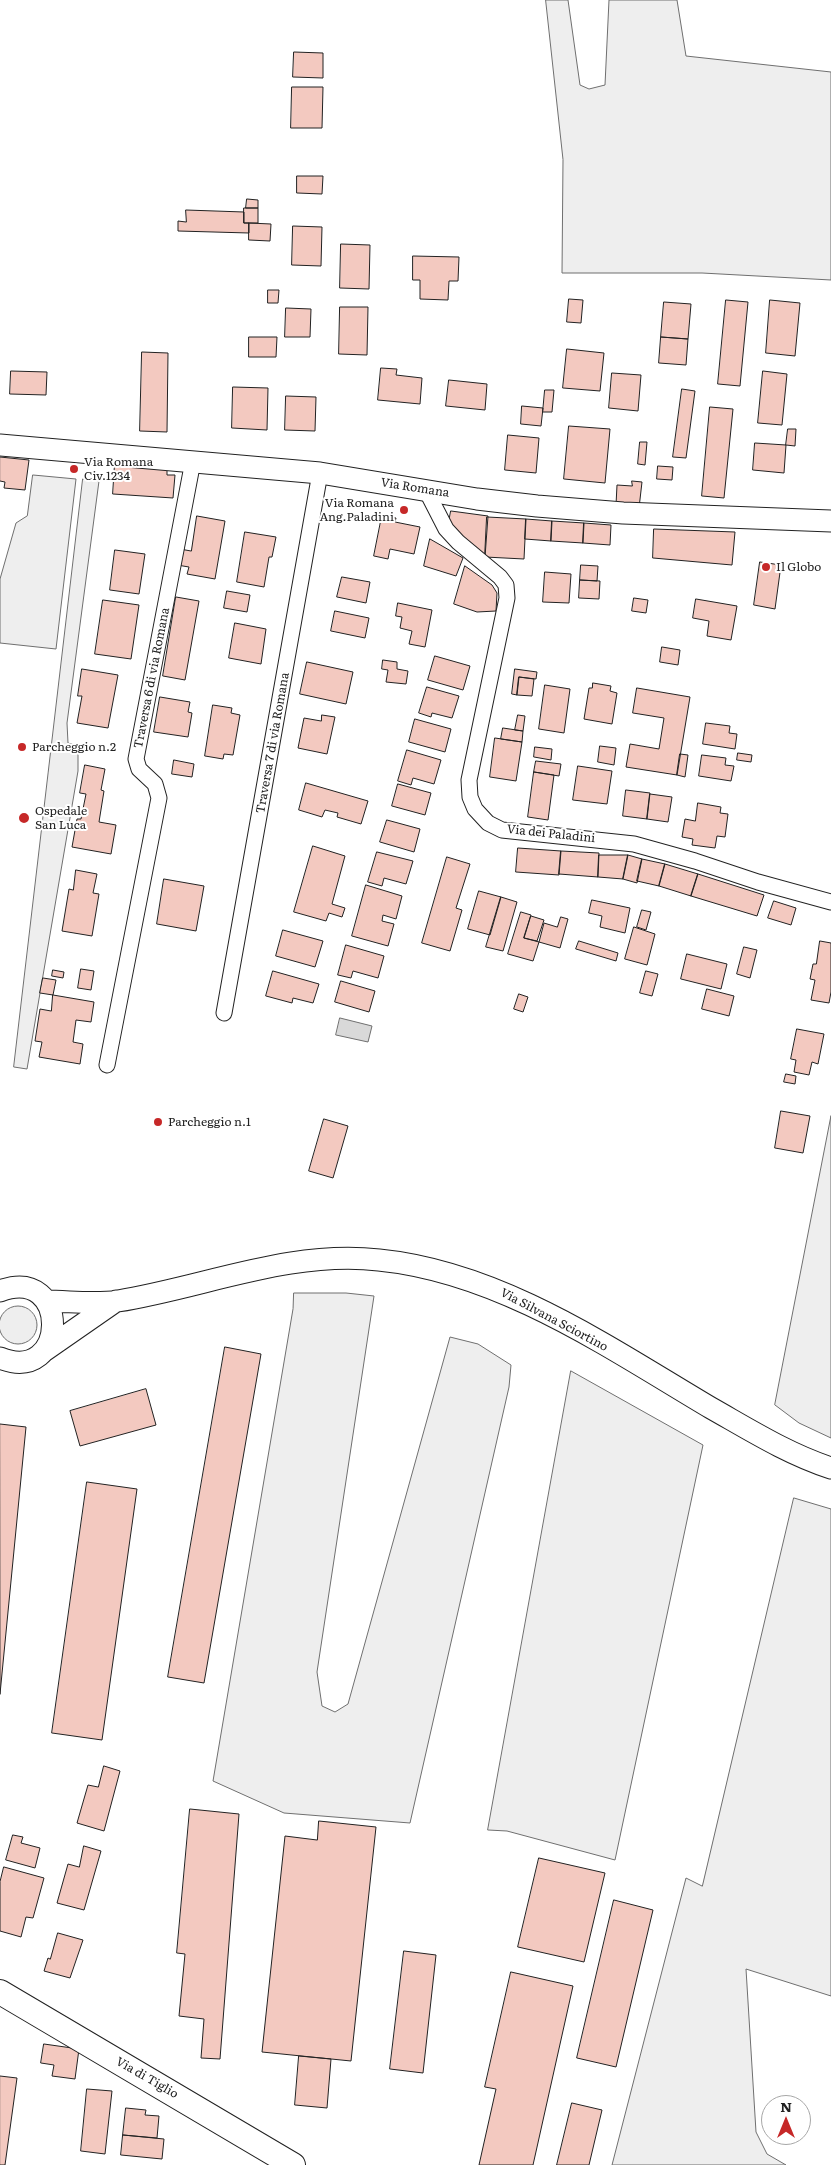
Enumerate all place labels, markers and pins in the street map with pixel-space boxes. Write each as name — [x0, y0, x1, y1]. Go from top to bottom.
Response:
place label: Via Romana Civ.1234 — [84, 455, 153, 483]
marker: Via Romana Civ.1234 — [68, 463, 80, 475]
place label: Via Romana Ang.Paladini — [319, 496, 394, 524]
marker: Via Romana Ang.Paladini — [398, 504, 410, 516]
place label: Il Globo — [776, 560, 821, 574]
marker: Il Globo — [760, 561, 772, 573]
place label: Parcheggio n.2 — [32, 740, 116, 754]
marker: Parcheggio n.2 — [16, 741, 28, 753]
place label: Ospedale San Luca — [35, 804, 87, 832]
marker: Ospedale San Luca — [17, 811, 31, 825]
place label: Parcheggio n.1 — [168, 1115, 251, 1129]
marker: Parcheggio n.1 — [152, 1116, 164, 1128]

